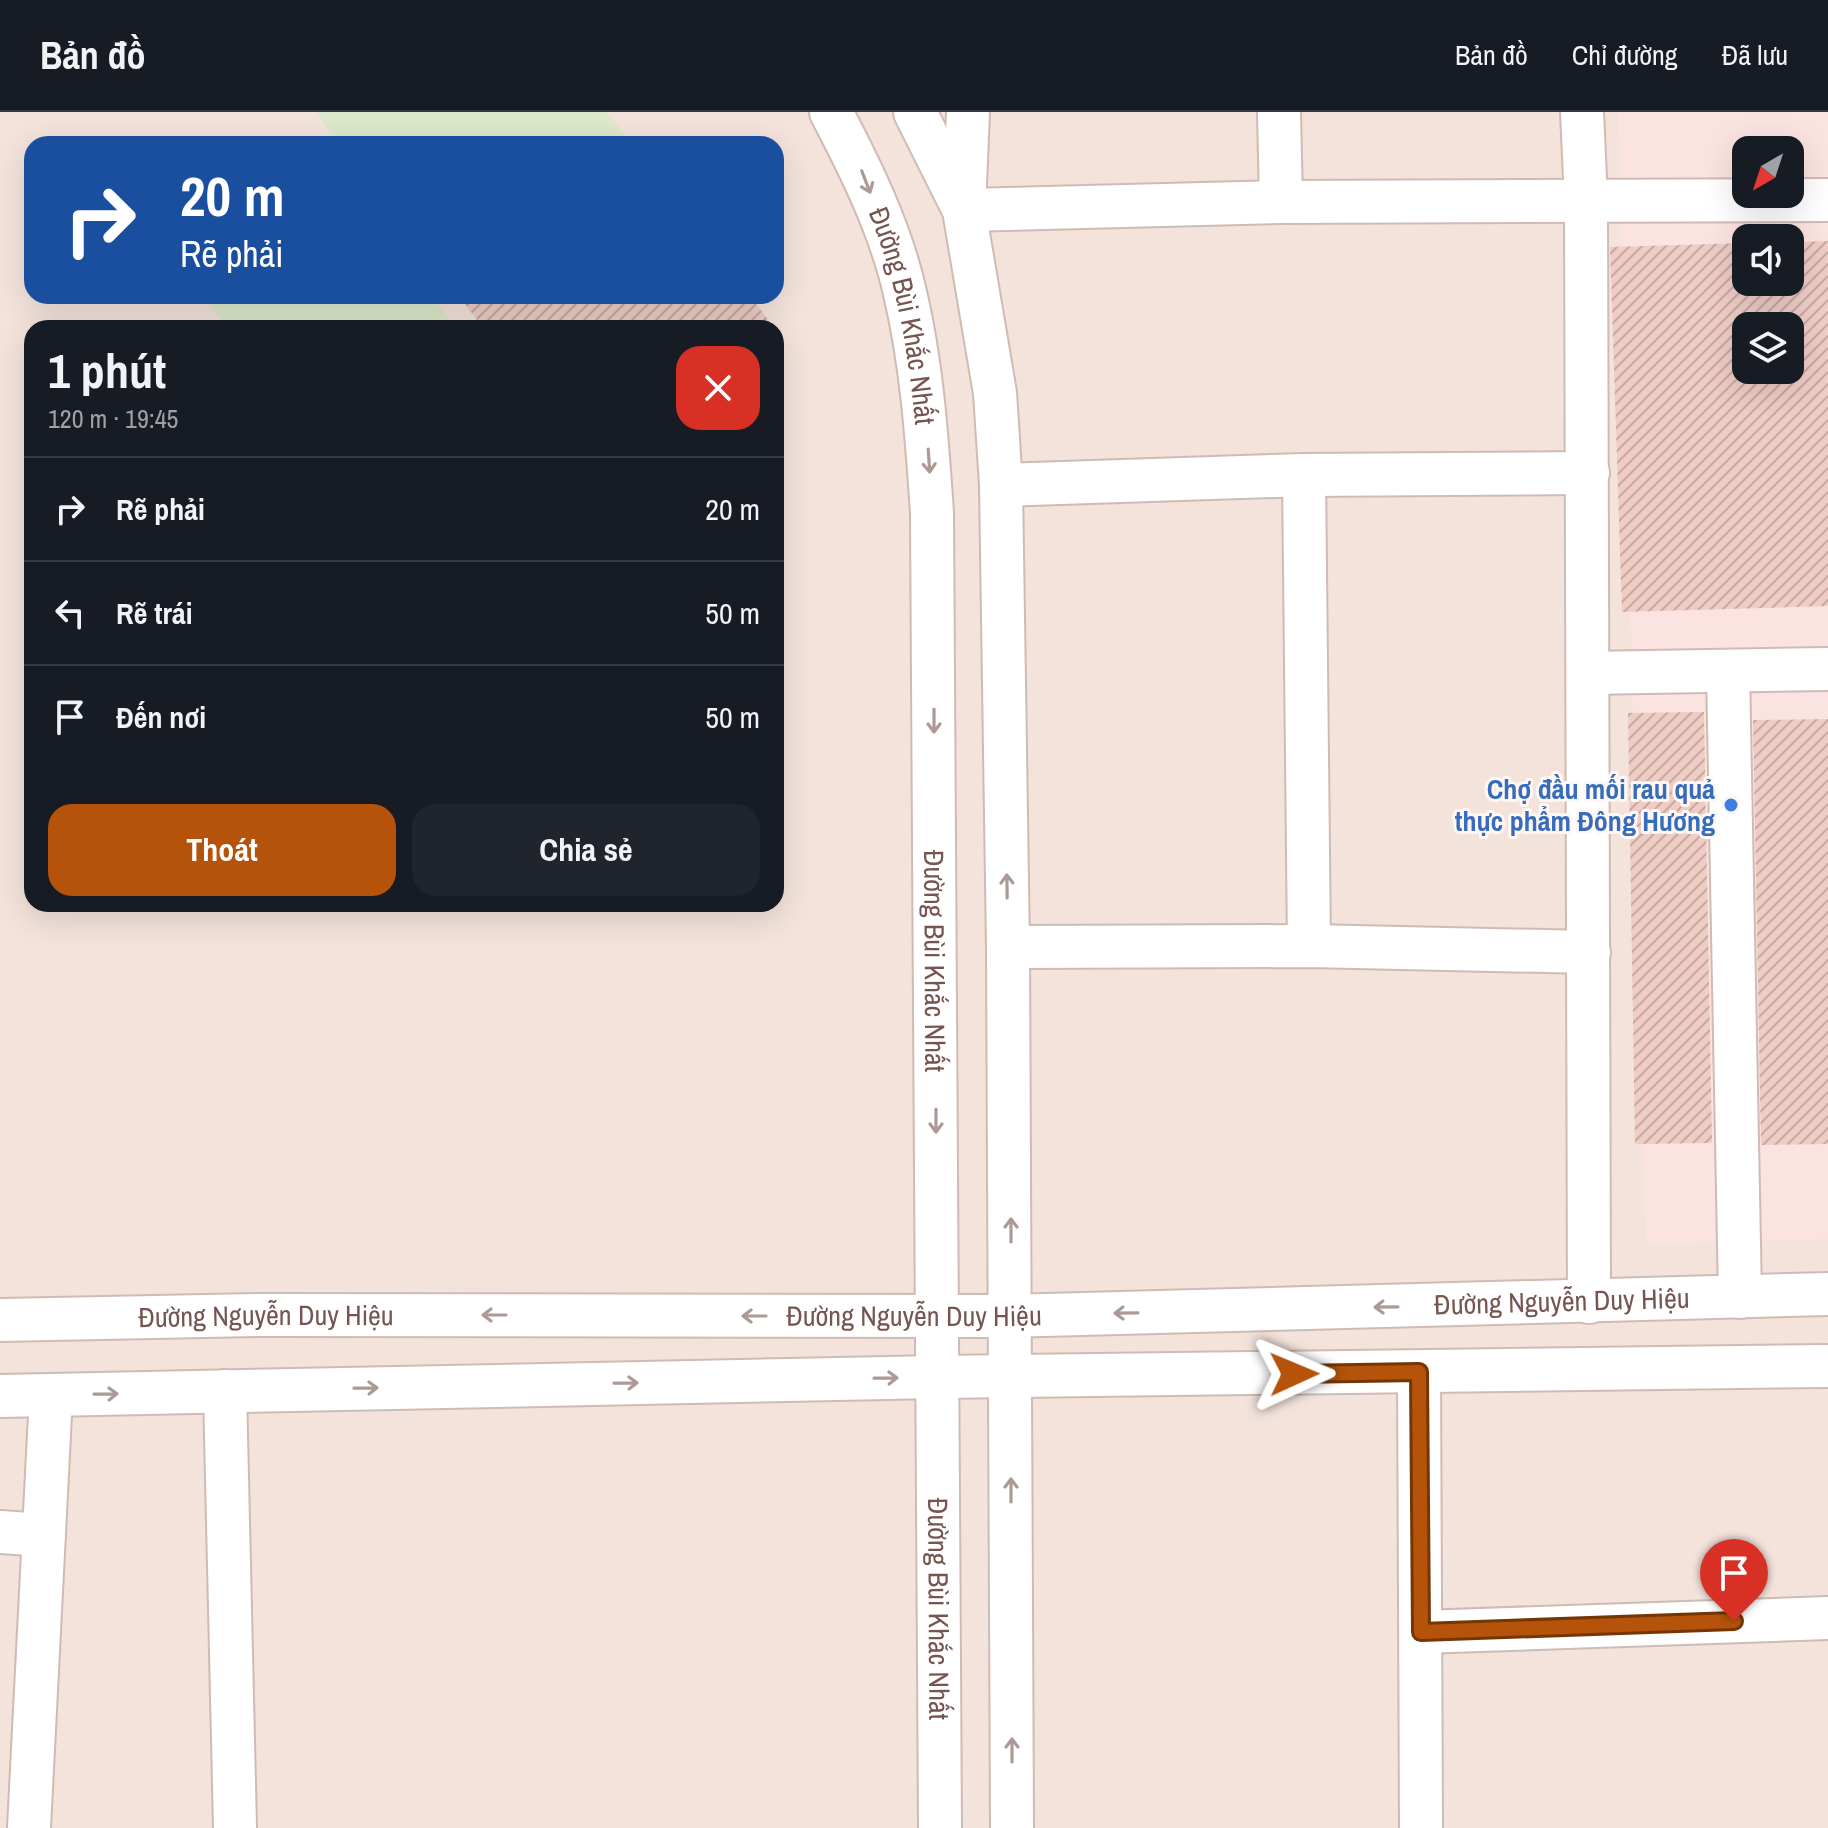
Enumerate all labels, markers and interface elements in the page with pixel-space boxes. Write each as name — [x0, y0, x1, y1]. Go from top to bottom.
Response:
text: Bản đồ — [40, 30, 146, 81]
text: Bản đồ — [1455, 36, 1528, 74]
text: Chỉ đường — [1572, 36, 1678, 74]
text: Đã lưu — [1722, 36, 1788, 74]
north arrow — [1732, 136, 1804, 208]
map controls — [1732, 136, 1804, 384]
text: 20 m — [180, 158, 285, 233]
icon: right — [48, 168, 152, 272]
one-way arrow — [860, 169, 874, 194]
street label: Đường Bùi Khắc Nhất — [860, 201, 944, 426]
button: sound — [1732, 224, 1804, 296]
text: Rẽ phải — [180, 230, 283, 278]
button: layers — [1732, 312, 1804, 384]
text: 1 phút — [48, 338, 166, 403]
button: close — [676, 346, 760, 430]
text: 120 m · 19:45 — [48, 401, 178, 436]
one-way arrow — [922, 447, 937, 474]
icon: right — [48, 487, 92, 531]
text: Rẽ phải — [116, 489, 205, 529]
text: 20 m — [705, 489, 760, 529]
icon: left — [48, 591, 92, 635]
text: Rẽ trái — [116, 593, 193, 633]
text: 50 m — [705, 593, 760, 633]
icon: arrive — [48, 695, 92, 739]
text: Đến nơi — [116, 697, 206, 737]
text: 50 m — [705, 697, 760, 737]
one-way arrow — [926, 707, 942, 734]
place label: Chợ đầu mối rau quả thực phẩm Đông Hương — [1455, 770, 1715, 840]
marker: Chợ đầu mối rau quả thực phẩm Đông Hương — [1722, 796, 1740, 814]
button: Thoát — [48, 804, 396, 896]
button: Chia sẻ — [412, 804, 760, 896]
street label: Đường Bùi Khắc Nhất — [915, 850, 954, 1072]
one-way arrow — [1000, 873, 1015, 900]
one-way arrow — [928, 1107, 944, 1134]
one-way arrow — [1003, 1217, 1018, 1244]
street label: Đường Nguyễn Duy Hiệu — [1434, 1279, 1690, 1324]
street label: Đường Nguyễn Duy Hiệu — [138, 1296, 394, 1336]
street label: Đường Nguyễn Duy Hiệu — [786, 1296, 1042, 1335]
one-way arrow — [1373, 1299, 1400, 1314]
one-way arrow — [1113, 1305, 1140, 1321]
one-way arrow — [481, 1307, 508, 1323]
one-way arrow — [741, 1308, 768, 1324]
position arrow — [1252, 1332, 1336, 1416]
one-way arrow — [872, 1370, 899, 1386]
one-way arrow — [612, 1376, 639, 1391]
one-way arrow — [352, 1381, 379, 1396]
one-way arrow — [92, 1386, 119, 1401]
one-way arrow — [1003, 1477, 1019, 1504]
street label: Đường Bùi Khắc Nhất — [919, 1498, 958, 1720]
pin — [1700, 1539, 1768, 1621]
icon: arrive — [1712, 1551, 1756, 1595]
one-way arrow — [1004, 1737, 1020, 1764]

